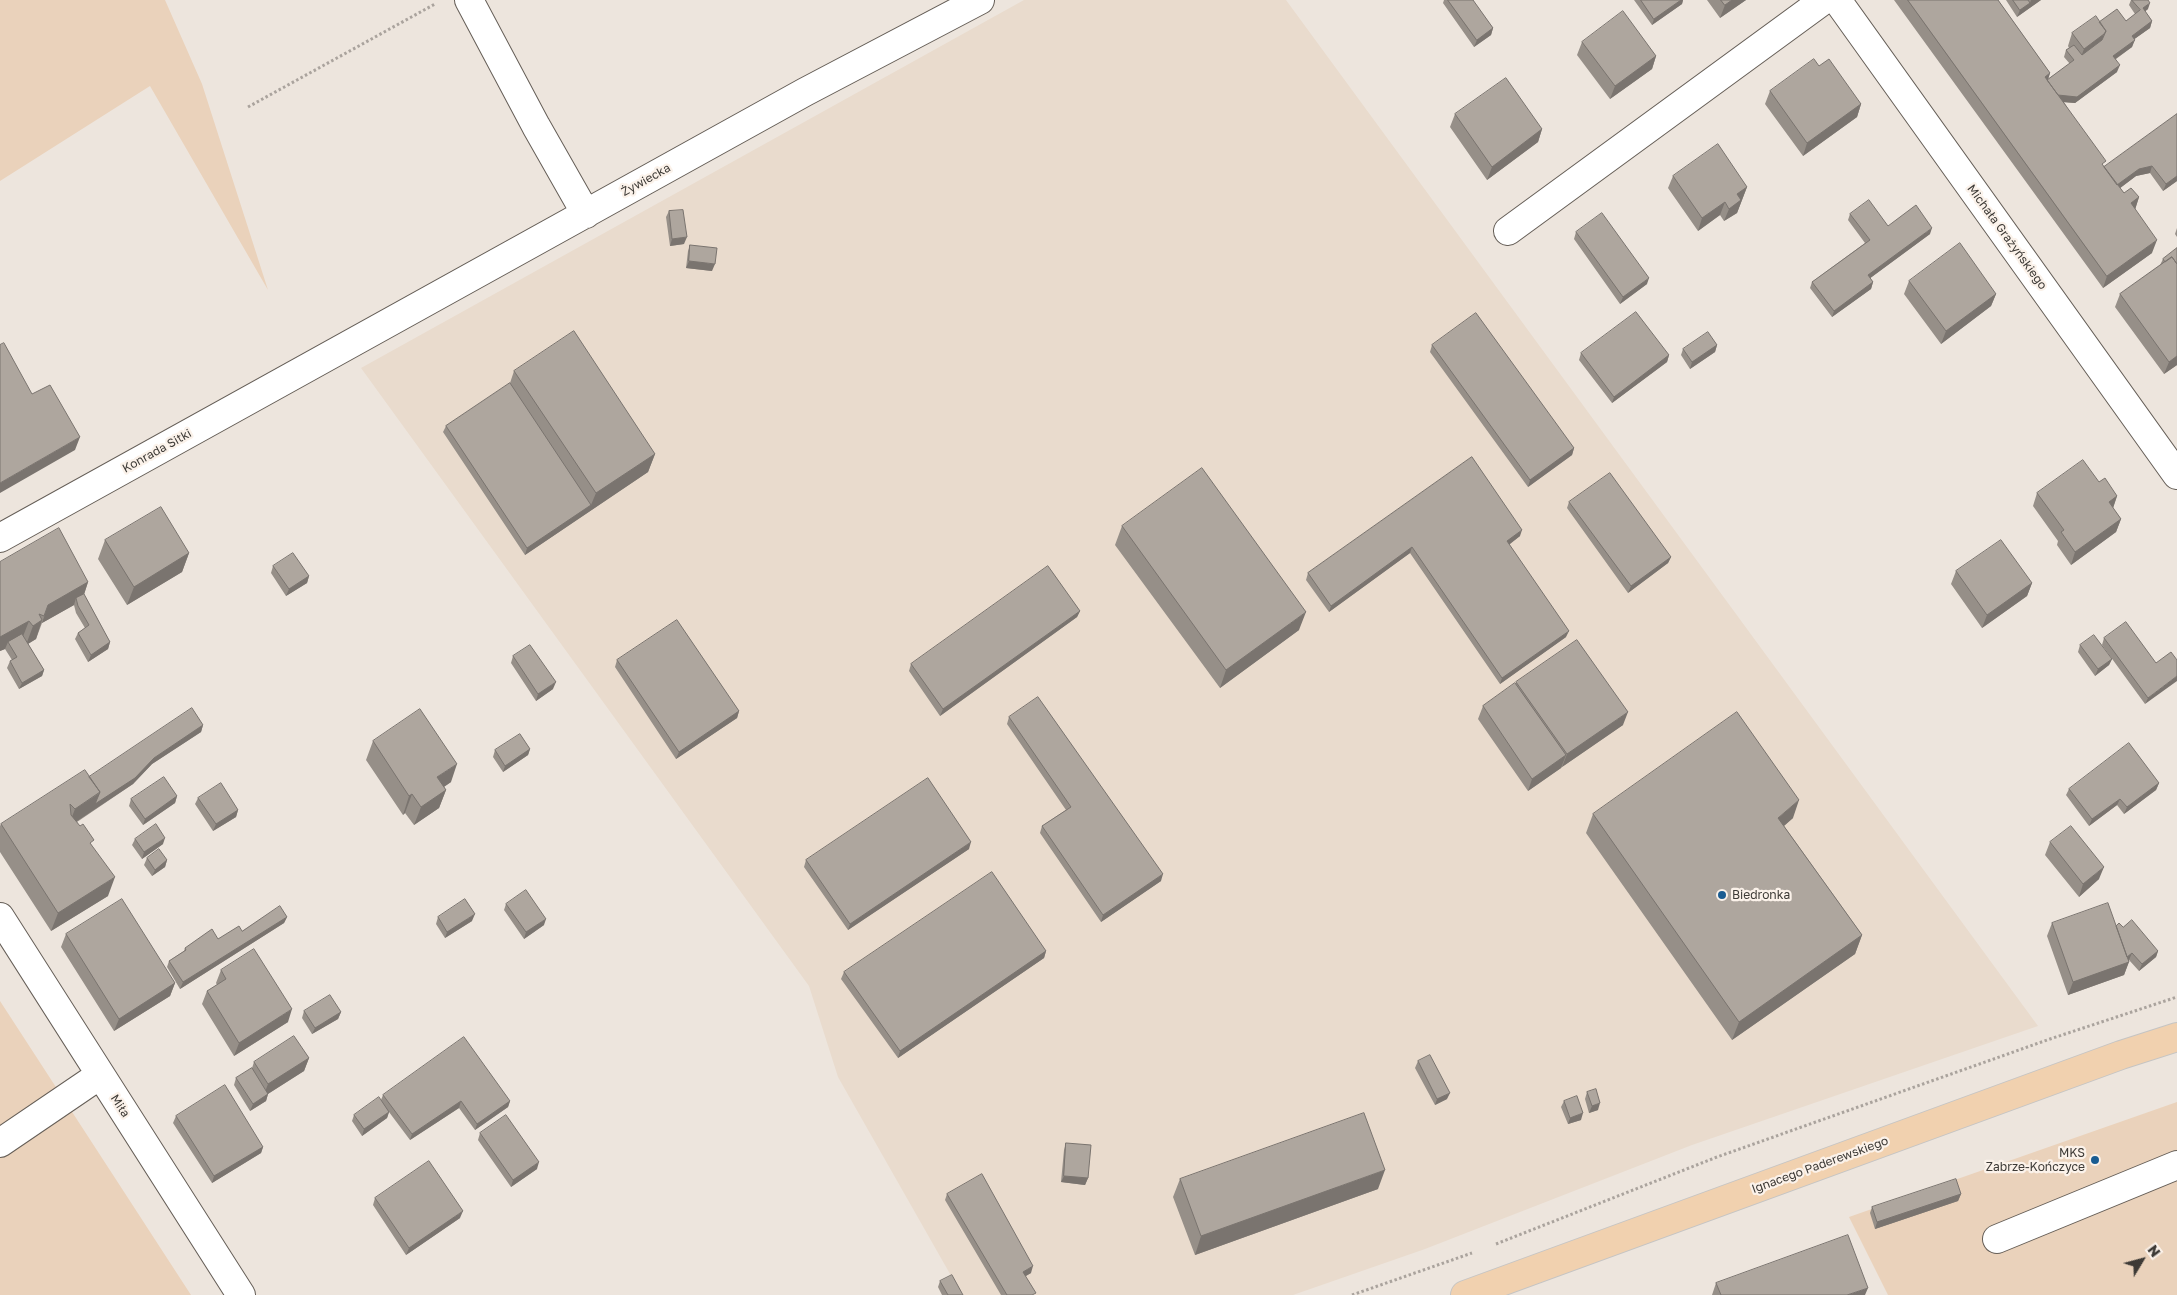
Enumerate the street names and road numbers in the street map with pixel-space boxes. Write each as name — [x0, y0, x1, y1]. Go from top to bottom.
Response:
street label: Żywiecka — [619, 161, 673, 199]
street label: Michała Grażyńskiego — [1964, 182, 2050, 292]
street label: Konrada Sitki — [120, 426, 194, 476]
street label: Miła — [107, 1092, 133, 1120]
street label: Ignacego Paderewskiego — [1750, 1134, 1890, 1196]

